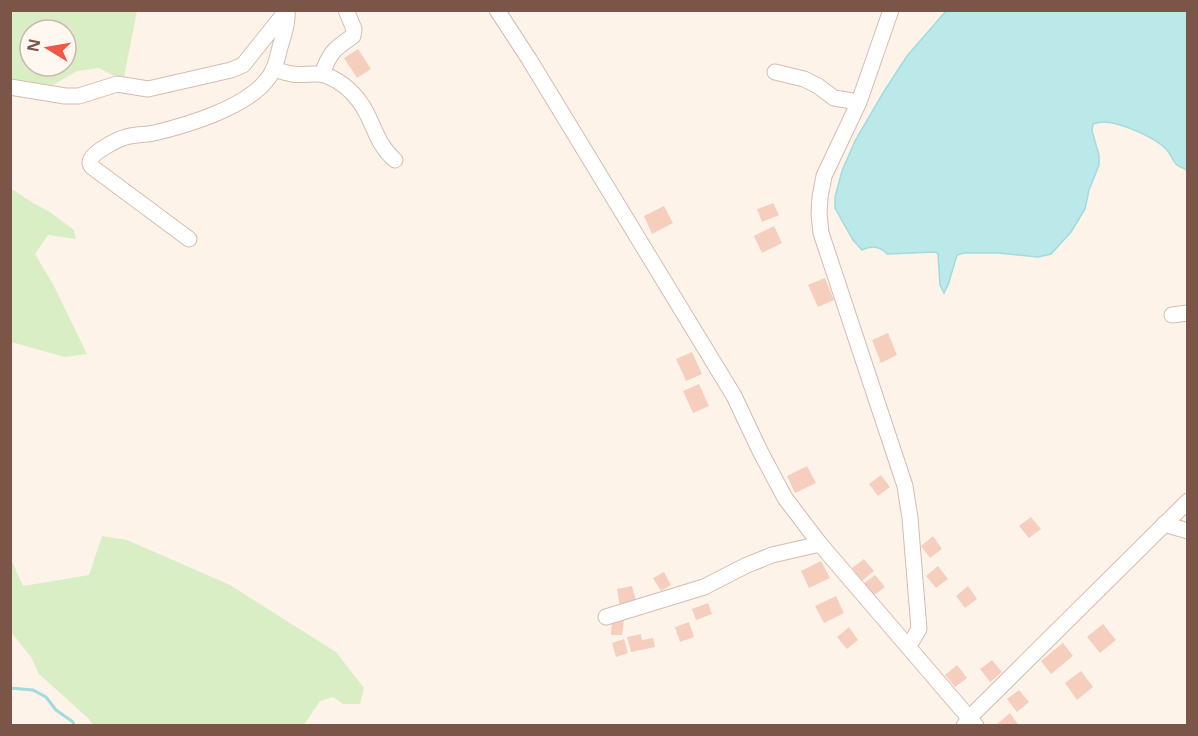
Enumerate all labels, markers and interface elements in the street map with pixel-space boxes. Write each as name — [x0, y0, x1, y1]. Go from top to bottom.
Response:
north arrow — [18, 18, 78, 78]
text: N — [21, 37, 45, 54]

